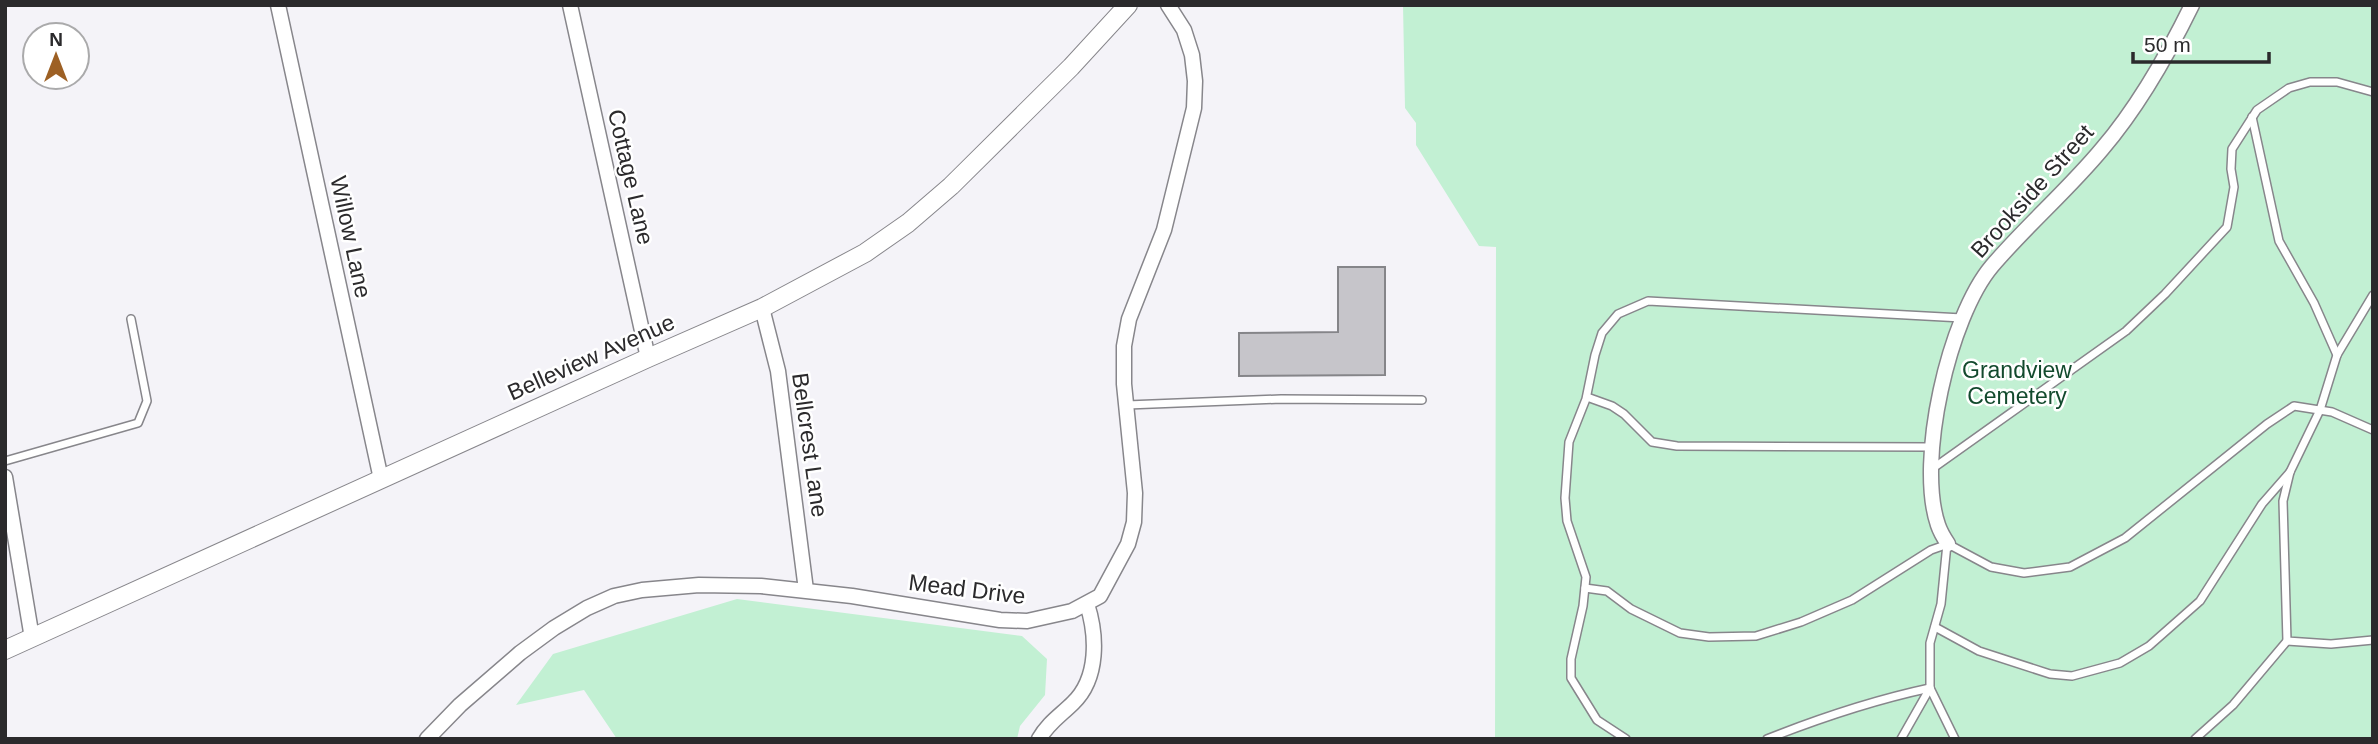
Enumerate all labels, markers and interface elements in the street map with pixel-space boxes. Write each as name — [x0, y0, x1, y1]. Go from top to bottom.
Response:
north arrow — [21, 21, 91, 91]
scale bar — [2133, 21, 2270, 65]
text: N — [49, 29, 63, 50]
text: 50 m — [2144, 33, 2191, 56]
street label: Cottage Lane — [603, 107, 659, 247]
street label: Brookside Street — [1965, 119, 2099, 263]
street label: Willow Lane — [325, 174, 377, 300]
street label: Belleview Avenue — [504, 309, 678, 405]
park label: Grandview Cemetery — [1962, 357, 2072, 409]
street label: Bellcrest Lane — [787, 371, 833, 519]
street label: Mead Drive — [907, 569, 1027, 609]

